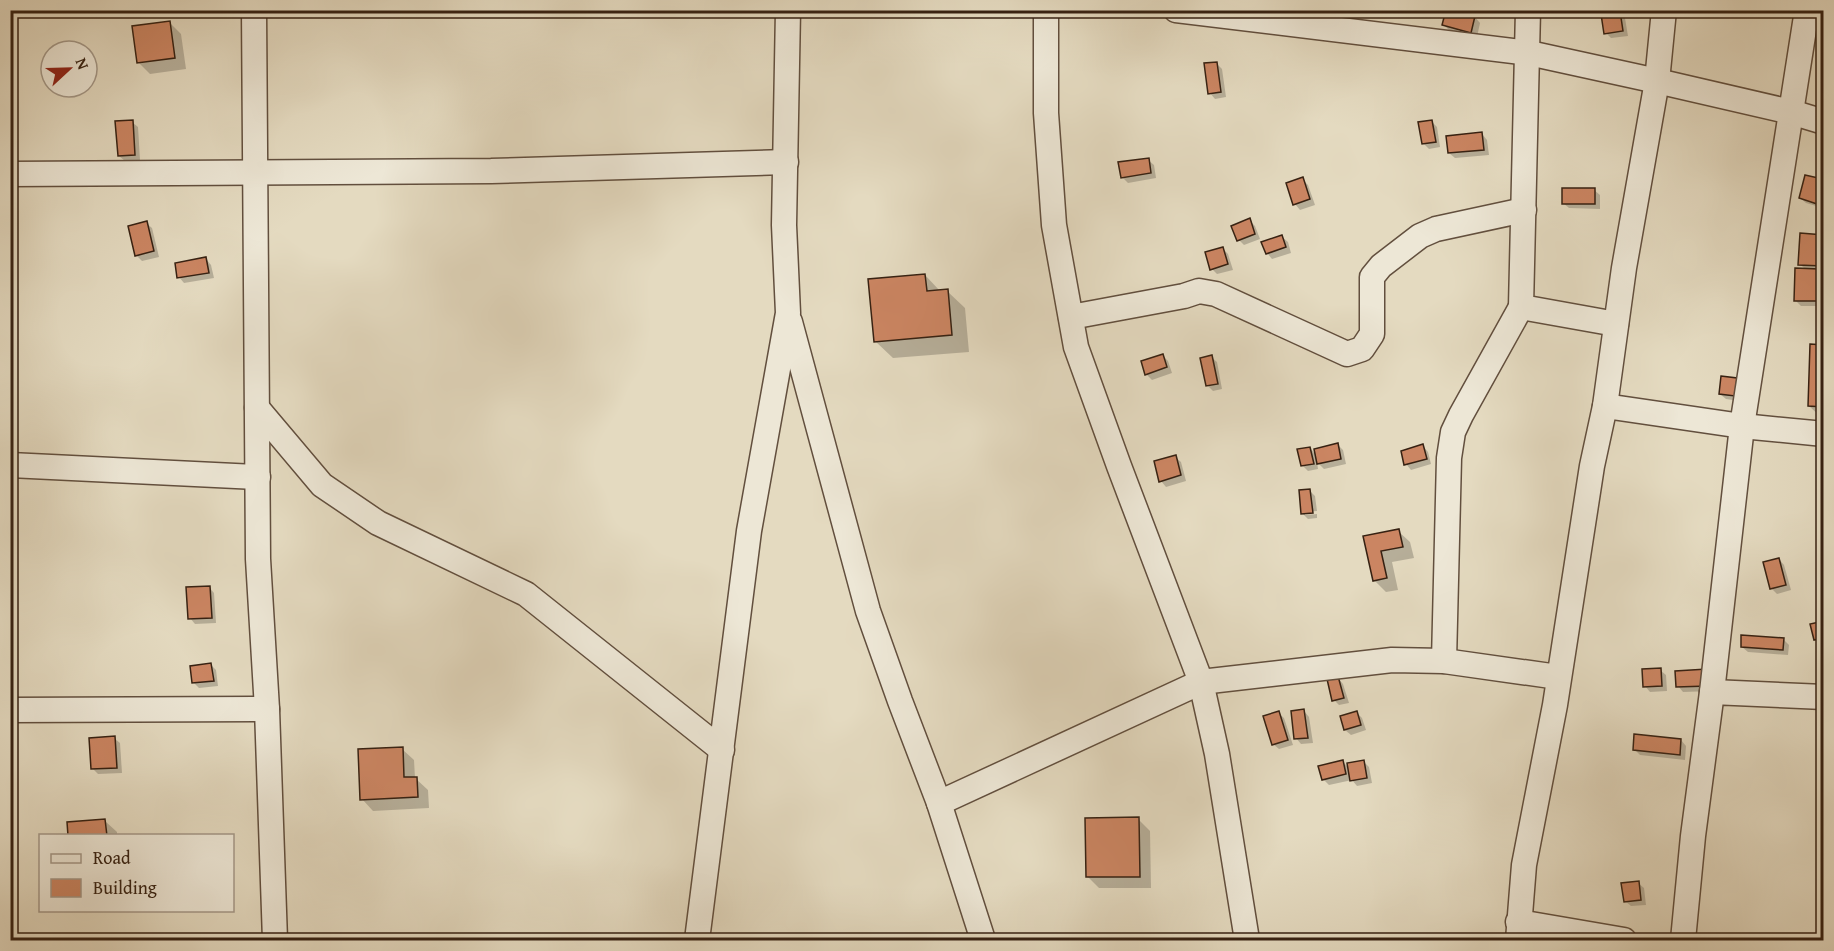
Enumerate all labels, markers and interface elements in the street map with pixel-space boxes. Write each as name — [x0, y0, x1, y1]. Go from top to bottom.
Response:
north arrow — [39, 39, 99, 99]
text: N — [70, 54, 96, 73]
legend — [39, 834, 234, 912]
text: Road — [93, 844, 131, 871]
text: Building — [93, 874, 157, 901]

